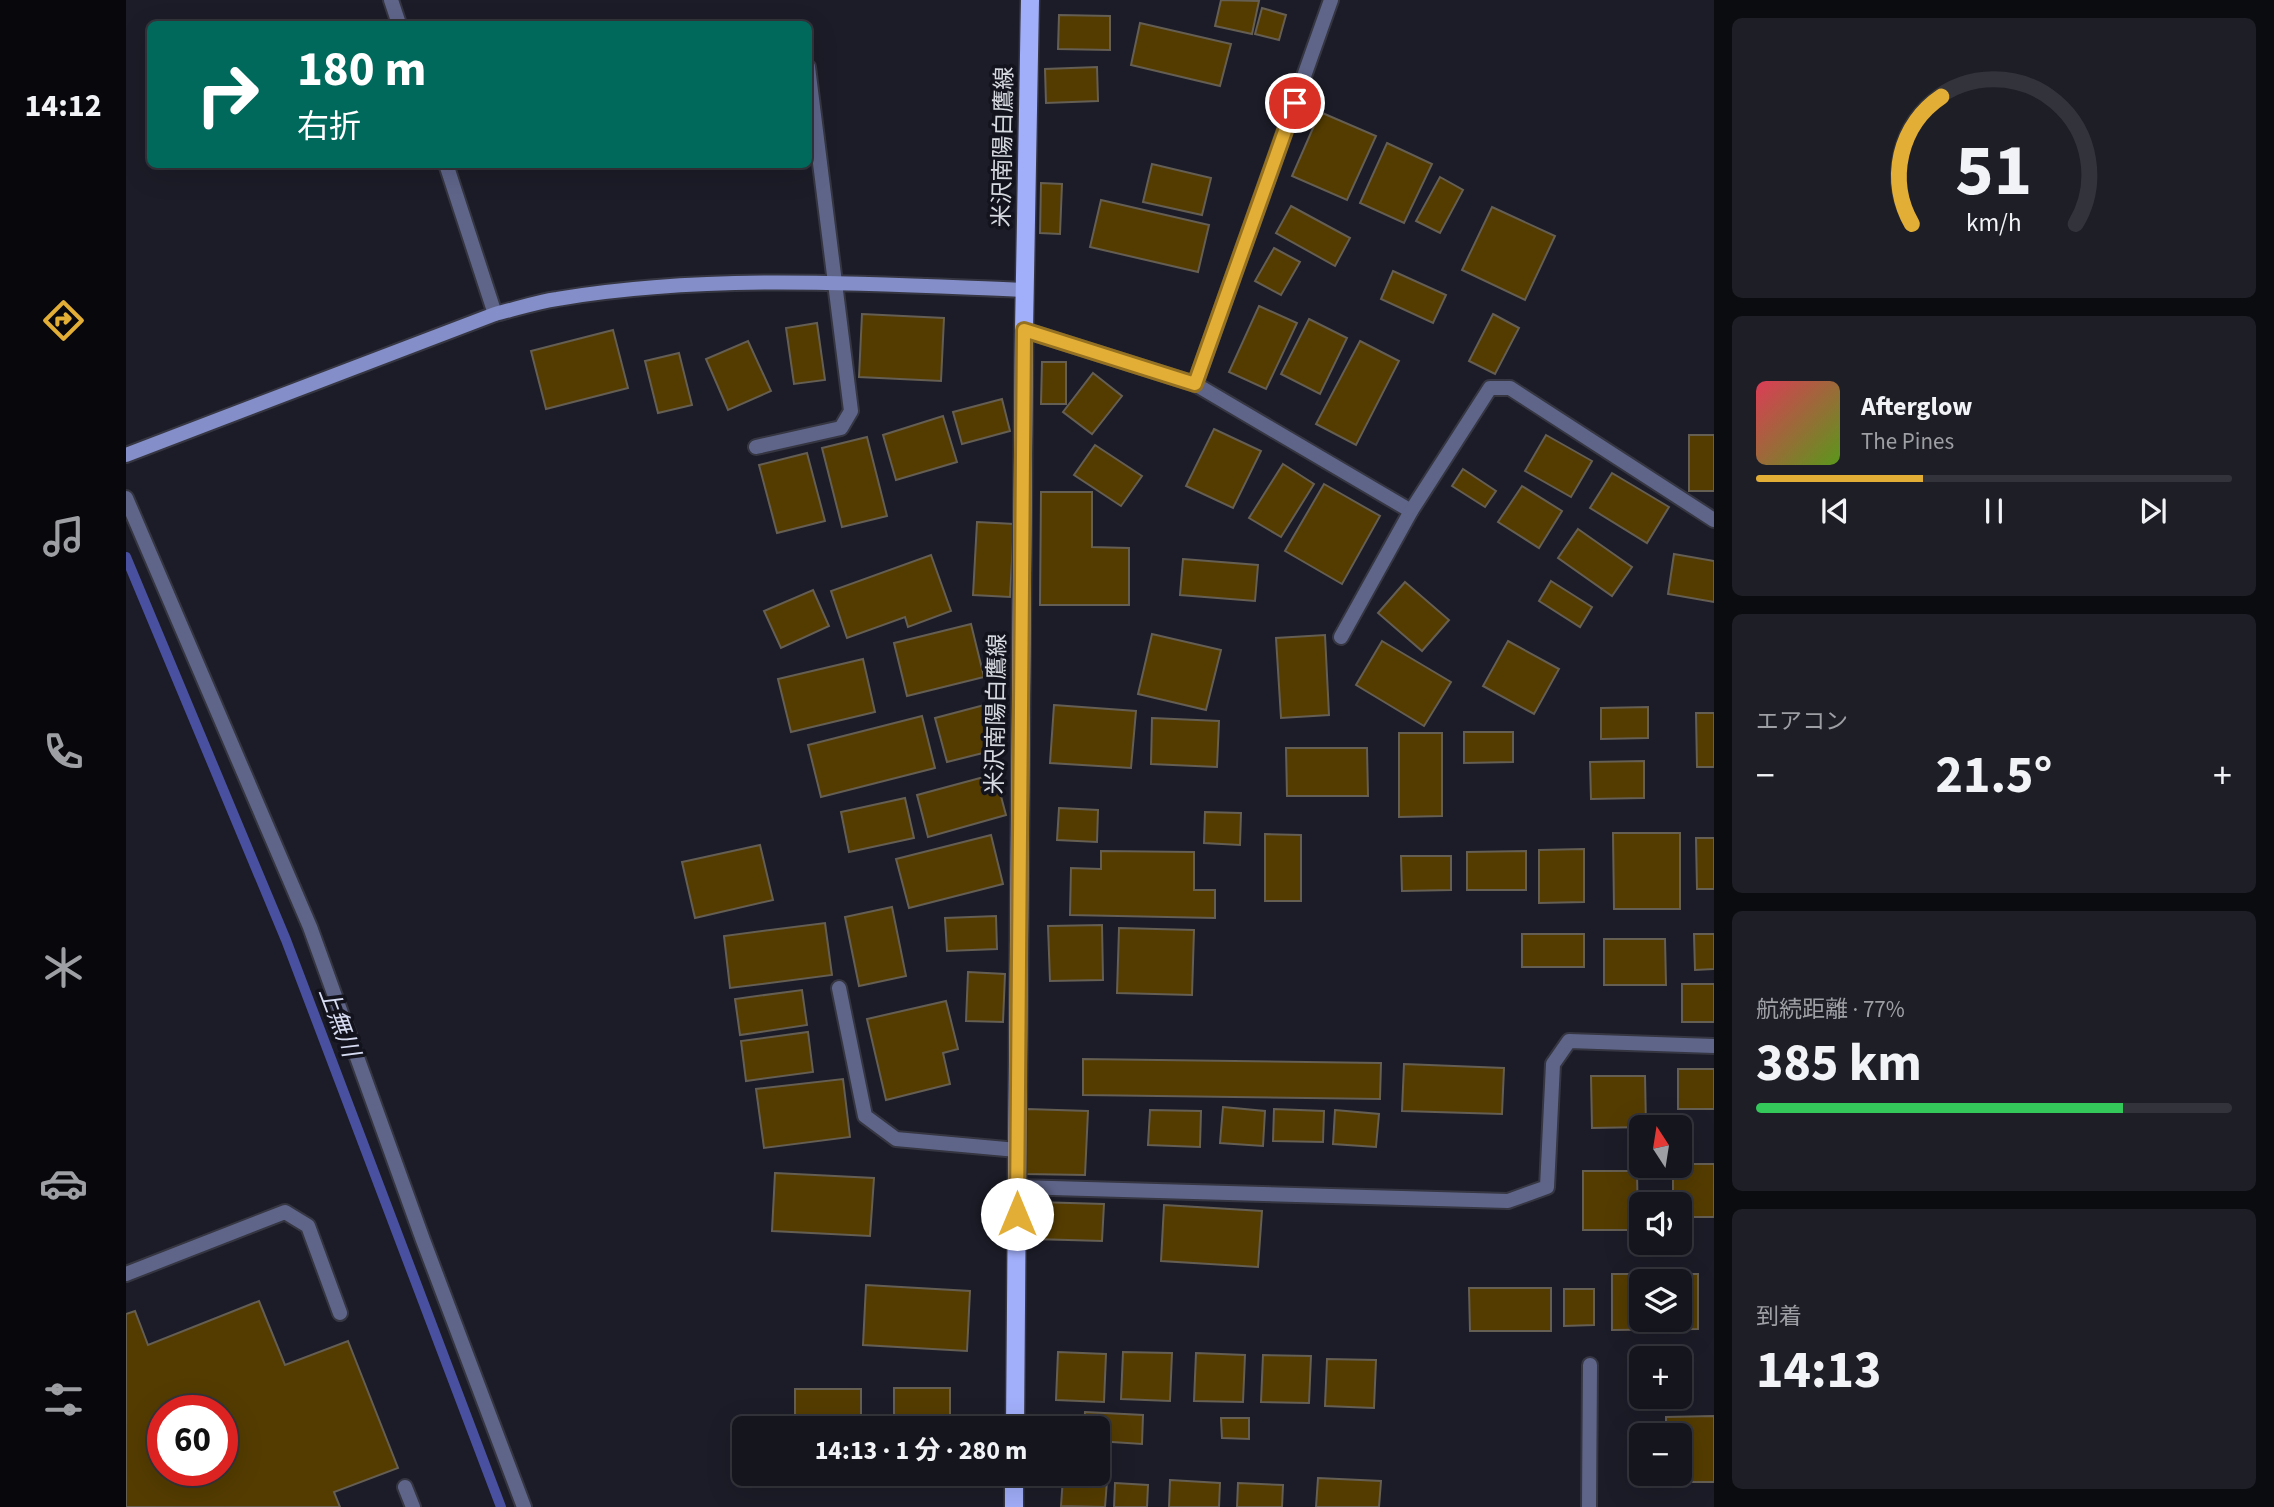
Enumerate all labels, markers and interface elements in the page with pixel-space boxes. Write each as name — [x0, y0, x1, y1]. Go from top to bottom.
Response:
text: 180 m — [297, 35, 426, 105]
icon: right — [182, 49, 273, 140]
street label: 米沢南陽白鷹線 — [985, 66, 1021, 228]
pin — [1265, 73, 1325, 133]
text: 14:12 — [24, 83, 102, 129]
icon: arrive — [1276, 84, 1314, 122]
text: 右折 — [297, 104, 361, 150]
text: 51 — [1956, 119, 2032, 223]
text: km/h — [1966, 205, 2022, 241]
icon: directions — [39, 296, 88, 345]
text: Afterglow — [1861, 388, 1972, 425]
text: The Pines — [1861, 425, 1954, 458]
icon: previous — [1816, 492, 1854, 530]
icon: pause — [1975, 492, 2013, 530]
icon: next — [2134, 492, 2172, 530]
icon: music — [39, 512, 88, 561]
street label: 米沢南陽白鷹線 — [978, 633, 1014, 795]
text: エアコン — [1756, 705, 1848, 738]
icon: phone — [39, 727, 88, 776]
text: 21.5° — [1936, 739, 2052, 813]
text: − — [1756, 749, 1775, 803]
text: + — [2213, 749, 2232, 803]
icon: climate — [39, 943, 88, 992]
water label: 上無川 — [310, 982, 369, 1065]
text: 航続距離 · 77% — [1756, 993, 1905, 1026]
text: 385 km — [1756, 1027, 1922, 1101]
north arrow — [1629, 1115, 1692, 1178]
map controls — [1629, 1115, 1692, 1486]
icon: car — [39, 1159, 88, 1208]
position arrow — [980, 1177, 1054, 1251]
button: sound — [1629, 1192, 1692, 1255]
button: layers — [1629, 1269, 1692, 1332]
text: 到着 — [1756, 1300, 1802, 1333]
text: 14:13 — [1756, 1334, 1881, 1408]
button: + — [1629, 1346, 1692, 1409]
icon: filters — [39, 1375, 88, 1424]
speed limit sign: 60 — [147, 1395, 238, 1486]
button: − — [1629, 1423, 1692, 1486]
text: 14:13 · 1 分 · 280 m — [815, 1432, 1027, 1469]

